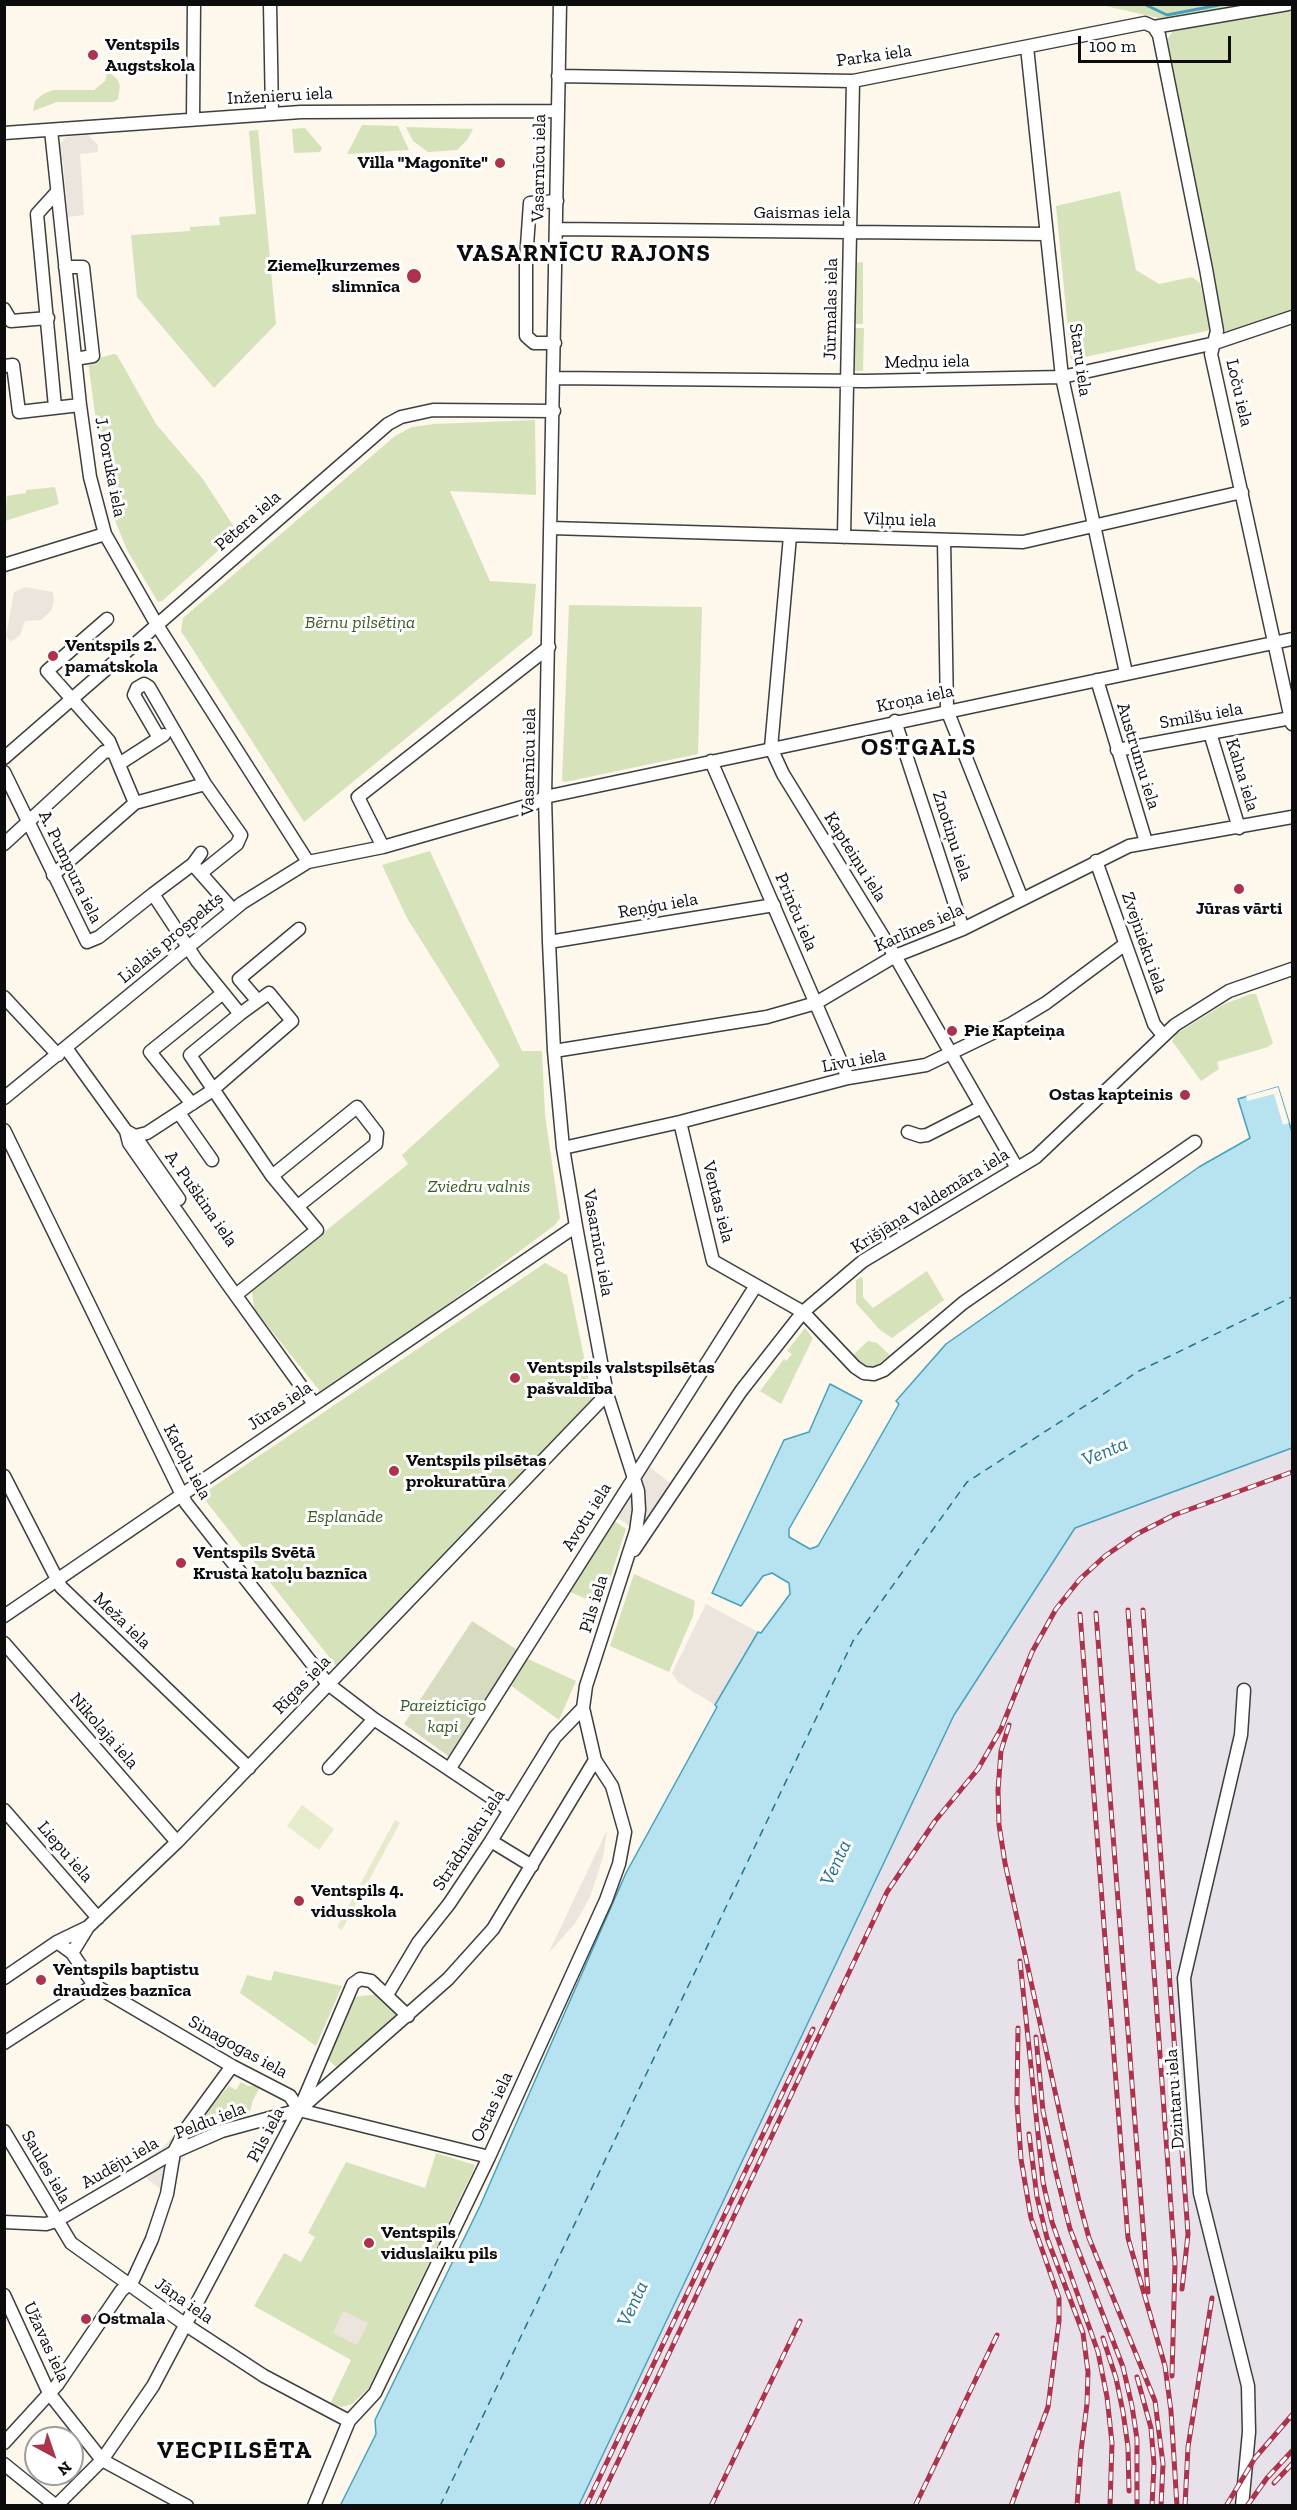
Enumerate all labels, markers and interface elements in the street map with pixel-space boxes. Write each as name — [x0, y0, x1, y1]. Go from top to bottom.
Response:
scale bar — [1081, 24, 1234, 62]
place label: Ventspils Augstskola — [105, 34, 195, 76]
text: 100 m — [1089, 35, 1136, 57]
street label: Parka iela — [835, 40, 913, 72]
marker: Ventspils Augstskola — [86, 48, 100, 62]
street label: Inženieru iela — [227, 82, 333, 110]
street label: Vasarnīcu iela — [527, 114, 551, 222]
place label: Villa "Magonīte" — [358, 152, 488, 174]
marker: Villa "Magonīte" — [493, 156, 507, 170]
street label: Gaismas iela — [753, 202, 851, 224]
district label: VASARNĪCU RAJONS — [457, 240, 711, 268]
place label: Ziemeļkurzemes slimnīca — [267, 255, 400, 298]
street label: Jūrmalas iela — [819, 258, 843, 360]
marker: Ziemeļkurzemes slimnīca — [405, 267, 423, 285]
street label: Staru iela — [1064, 322, 1096, 398]
street label: Medņu iela — [884, 350, 970, 374]
street label: Loču iela — [1221, 357, 1257, 429]
street label: J. Poruka iela — [90, 415, 130, 519]
street label: Pētera iela — [210, 486, 286, 556]
street label: Viļņu iela — [863, 508, 937, 532]
park label: Bērnu pilsētiņa — [305, 612, 415, 634]
place label: Ventspils 2. pamatskola — [65, 635, 158, 678]
marker: Ventspils 2. pamatskola — [46, 649, 60, 663]
street label: Kroņa iela — [874, 680, 956, 718]
street label: Smilšu iela — [1158, 698, 1244, 734]
street label: Austrumu iela — [1112, 700, 1164, 812]
street label: Vasarnīcu iela — [517, 708, 541, 816]
district label: OSTGALS — [861, 734, 977, 762]
street label: Kalna iela — [1221, 736, 1263, 814]
street label: Znotiņu iela — [927, 788, 977, 884]
street label: A. Pumpura iela — [33, 807, 107, 927]
street label: Kapteiņu iela — [819, 808, 891, 906]
street label: Prinču iela — [770, 870, 822, 954]
marker: Jūras vārti — [1232, 882, 1246, 896]
street label: Lielais prospekts — [114, 888, 228, 988]
street label: Reņģu iela — [616, 888, 700, 924]
street label: Zvejnieku iela — [1117, 889, 1171, 997]
place label: Jūras vārti — [1196, 898, 1282, 920]
street label: Karlīnes iela — [871, 899, 967, 957]
place label: Pie Kapteiņa — [964, 1020, 1065, 1042]
marker: Pie Kapteiņa — [945, 1024, 959, 1038]
street label: Līvu iela — [820, 1044, 888, 1078]
place label: Ostas kapteinis — [1049, 1084, 1173, 1106]
marker: Ostas kapteinis — [1178, 1088, 1192, 1102]
street label: Krišjāņa Valdemāra iela — [847, 1144, 1013, 1258]
street label: A. Puškina iela — [160, 1147, 242, 1251]
street label: Ventas iela — [697, 1159, 739, 1245]
park label: Zviedru valnis — [428, 1176, 530, 1198]
street label: Vasarnīcu iela — [578, 1188, 618, 1298]
place label: Ventspils valstspilsētas pašvaldība — [527, 1357, 715, 1400]
marker: Ventspils valstspilsētas pašvaldība — [508, 1371, 522, 1385]
street label: Jūras iela — [244, 1377, 316, 1435]
street label: Katoļu iela — [158, 1421, 216, 1503]
water label: Venta — [1078, 1432, 1132, 1472]
place label: Ventspils pilsētas prokuratūra — [406, 1450, 546, 1492]
marker: Ventspils pilsētas prokuratūra — [387, 1464, 401, 1478]
street label: Avotu iela — [558, 1479, 616, 1555]
park label: Esplanāde — [307, 1506, 383, 1528]
place label: Ventspils Svētā Krusta katoļu baznīca — [193, 1542, 367, 1584]
marker: Ventspils Svētā Krusta katoļu baznīca — [174, 1556, 188, 1570]
street label: Pils iela — [575, 1573, 613, 1635]
street label: Meža iela — [89, 1588, 155, 1654]
street label: Rīgas iela — [269, 1651, 335, 1719]
street label: Nikolaja iela — [65, 1688, 143, 1774]
park label: Pareizticīgo kapi — [400, 1695, 486, 1738]
street label: Strādnieku iela — [428, 1785, 510, 1895]
street label: Liepu iela — [32, 1817, 98, 1887]
water label: Venta — [815, 1836, 857, 1890]
place label: Ventspils 4. vidusskola — [311, 1880, 404, 1922]
marker: Ventspils 4. vidusskola — [292, 1894, 306, 1908]
place label: Ventspils baptistu draudzes baznīca — [53, 1959, 199, 2002]
marker: Ventspils baptistu draudzes baznīca — [34, 1973, 48, 1987]
street label: Sinagogas iela — [185, 2011, 291, 2083]
street label: Dzintaru iela — [1161, 2048, 1189, 2150]
street label: Ostas iela — [466, 2068, 518, 2146]
street label: Peldu iela — [171, 2098, 249, 2144]
street label: Pils iela — [243, 2104, 289, 2166]
street label: Saules iela — [17, 2127, 75, 2207]
street label: Audēju iela — [78, 2132, 162, 2194]
place label: Ventspils viduslaiku pils — [381, 2222, 497, 2264]
marker: Ventspils viduslaiku pils — [362, 2236, 376, 2250]
street label: Jāņa iela — [151, 2273, 217, 2329]
water label: Venta — [612, 2277, 654, 2331]
street label: Užavas iela — [18, 2299, 74, 2385]
place label: Ostmala — [98, 2308, 165, 2330]
marker: Ostmala — [79, 2312, 93, 2326]
north arrow — [24, 2426, 84, 2486]
district label: VECPILSĒTA — [157, 2437, 313, 2465]
text: N — [54, 2457, 75, 2480]

